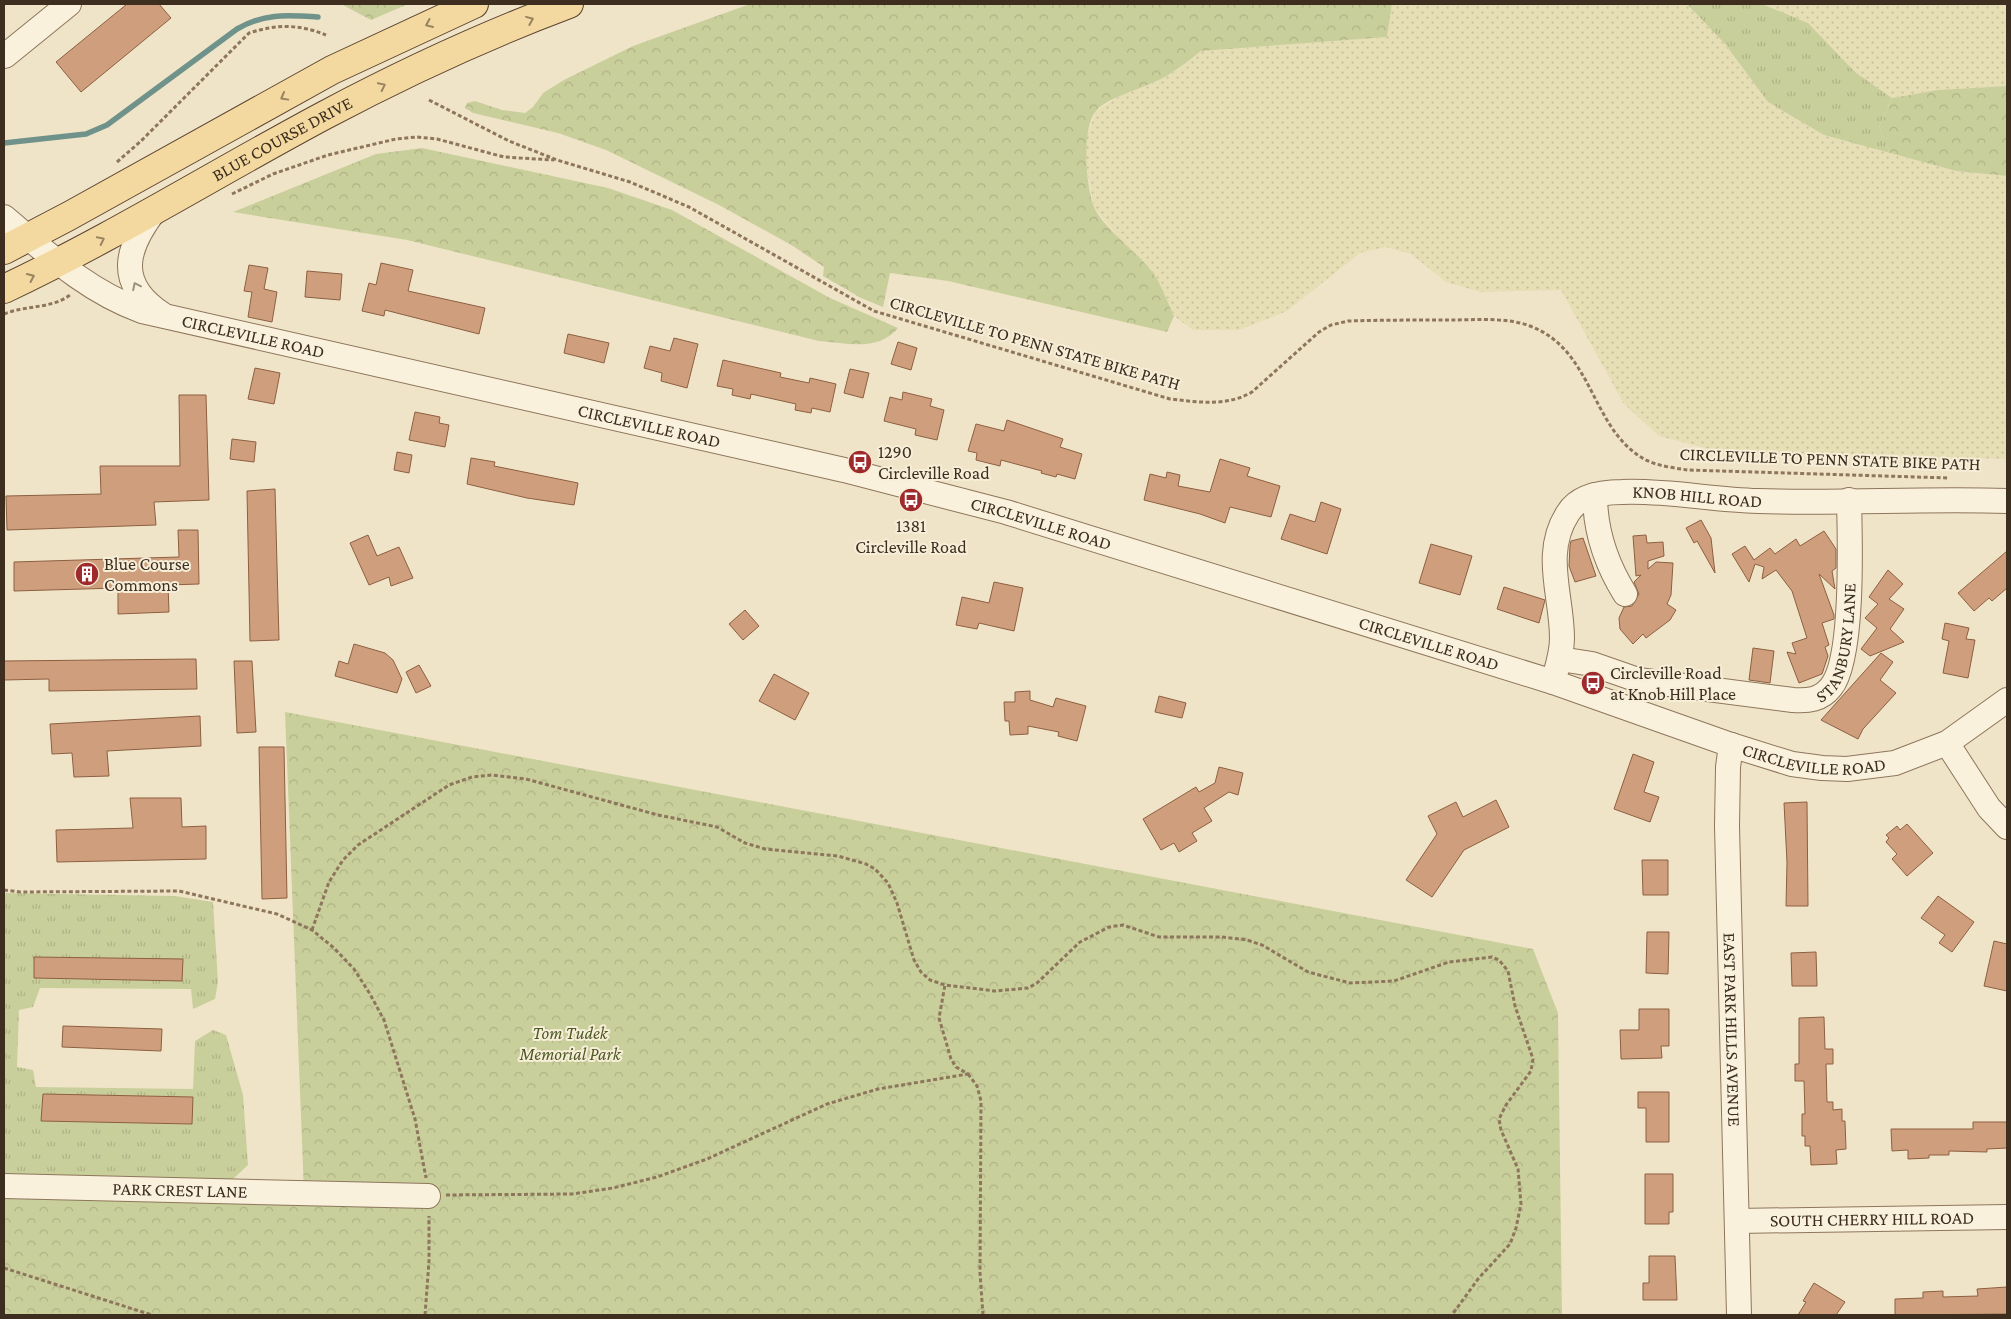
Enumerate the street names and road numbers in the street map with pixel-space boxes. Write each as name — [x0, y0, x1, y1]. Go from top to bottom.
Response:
street label: BLUE COURSE DRIVE — [209, 92, 356, 186]
street label: CIRCLEVILLE TO PENN STATE BIKE PATH — [887, 292, 1183, 394]
street label: CIRCLEVILLE ROAD — [180, 310, 327, 362]
street label: CIRCLEVILLE ROAD — [576, 400, 723, 452]
street label: CIRCLEVILLE TO PENN STATE BIKE PATH — [1679, 444, 1981, 474]
street label: KNOB HILL ROAD — [1632, 482, 1762, 511]
street label: CIRCLEVILLE ROAD — [969, 493, 1114, 554]
street label: STANBURY LANE — [1812, 582, 1860, 707]
street label: CIRCLEVILLE ROAD — [1356, 612, 1502, 675]
street label: CIRCLEVILLE ROAD — [1740, 739, 1887, 779]
street label: EAST PARK HILLS AVENUE — [1720, 932, 1744, 1127]
street label: PARK CREST LANE — [112, 1179, 248, 1202]
street label: SOUTH CHERRY HILL ROAD — [1770, 1207, 1974, 1231]

